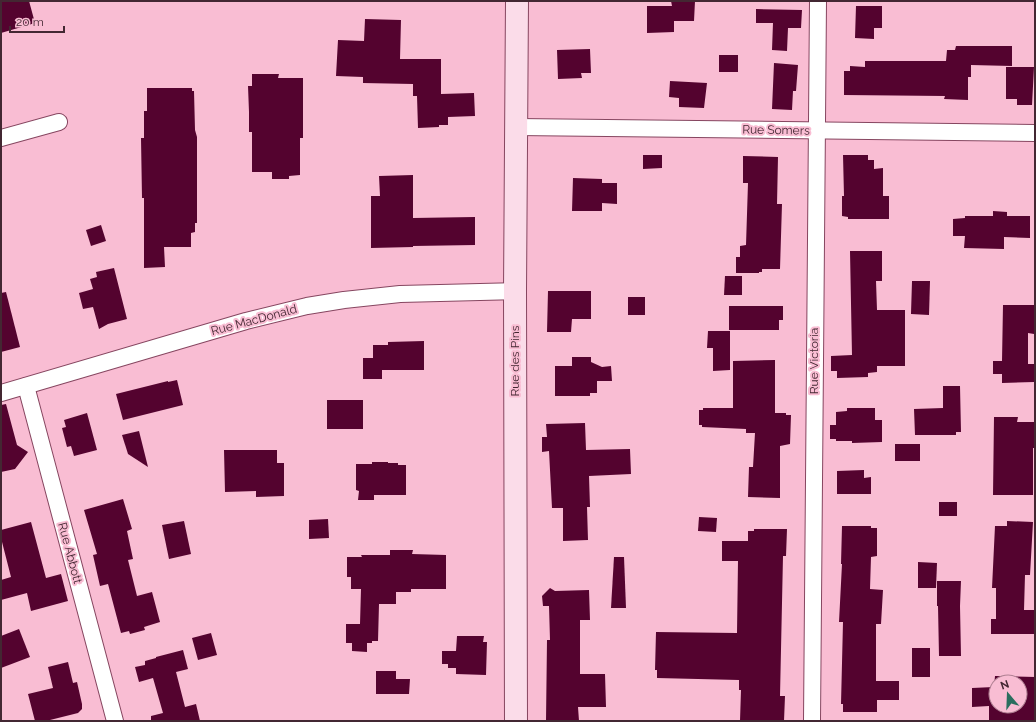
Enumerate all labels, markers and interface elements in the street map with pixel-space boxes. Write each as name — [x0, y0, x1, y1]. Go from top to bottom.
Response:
scale bar — [10, 8, 64, 34]
text: 20 m — [16, 15, 44, 29]
street label: Rue Somers — [742, 122, 810, 138]
street label: Rue MacDonald — [209, 302, 299, 338]
street label: Rue des Pins — [508, 325, 522, 397]
street label: Rue Victoria — [807, 328, 821, 394]
street label: Rue Abbott — [55, 521, 85, 585]
north arrow — [988, 674, 1028, 714]
text: N — [999, 678, 1011, 693]

